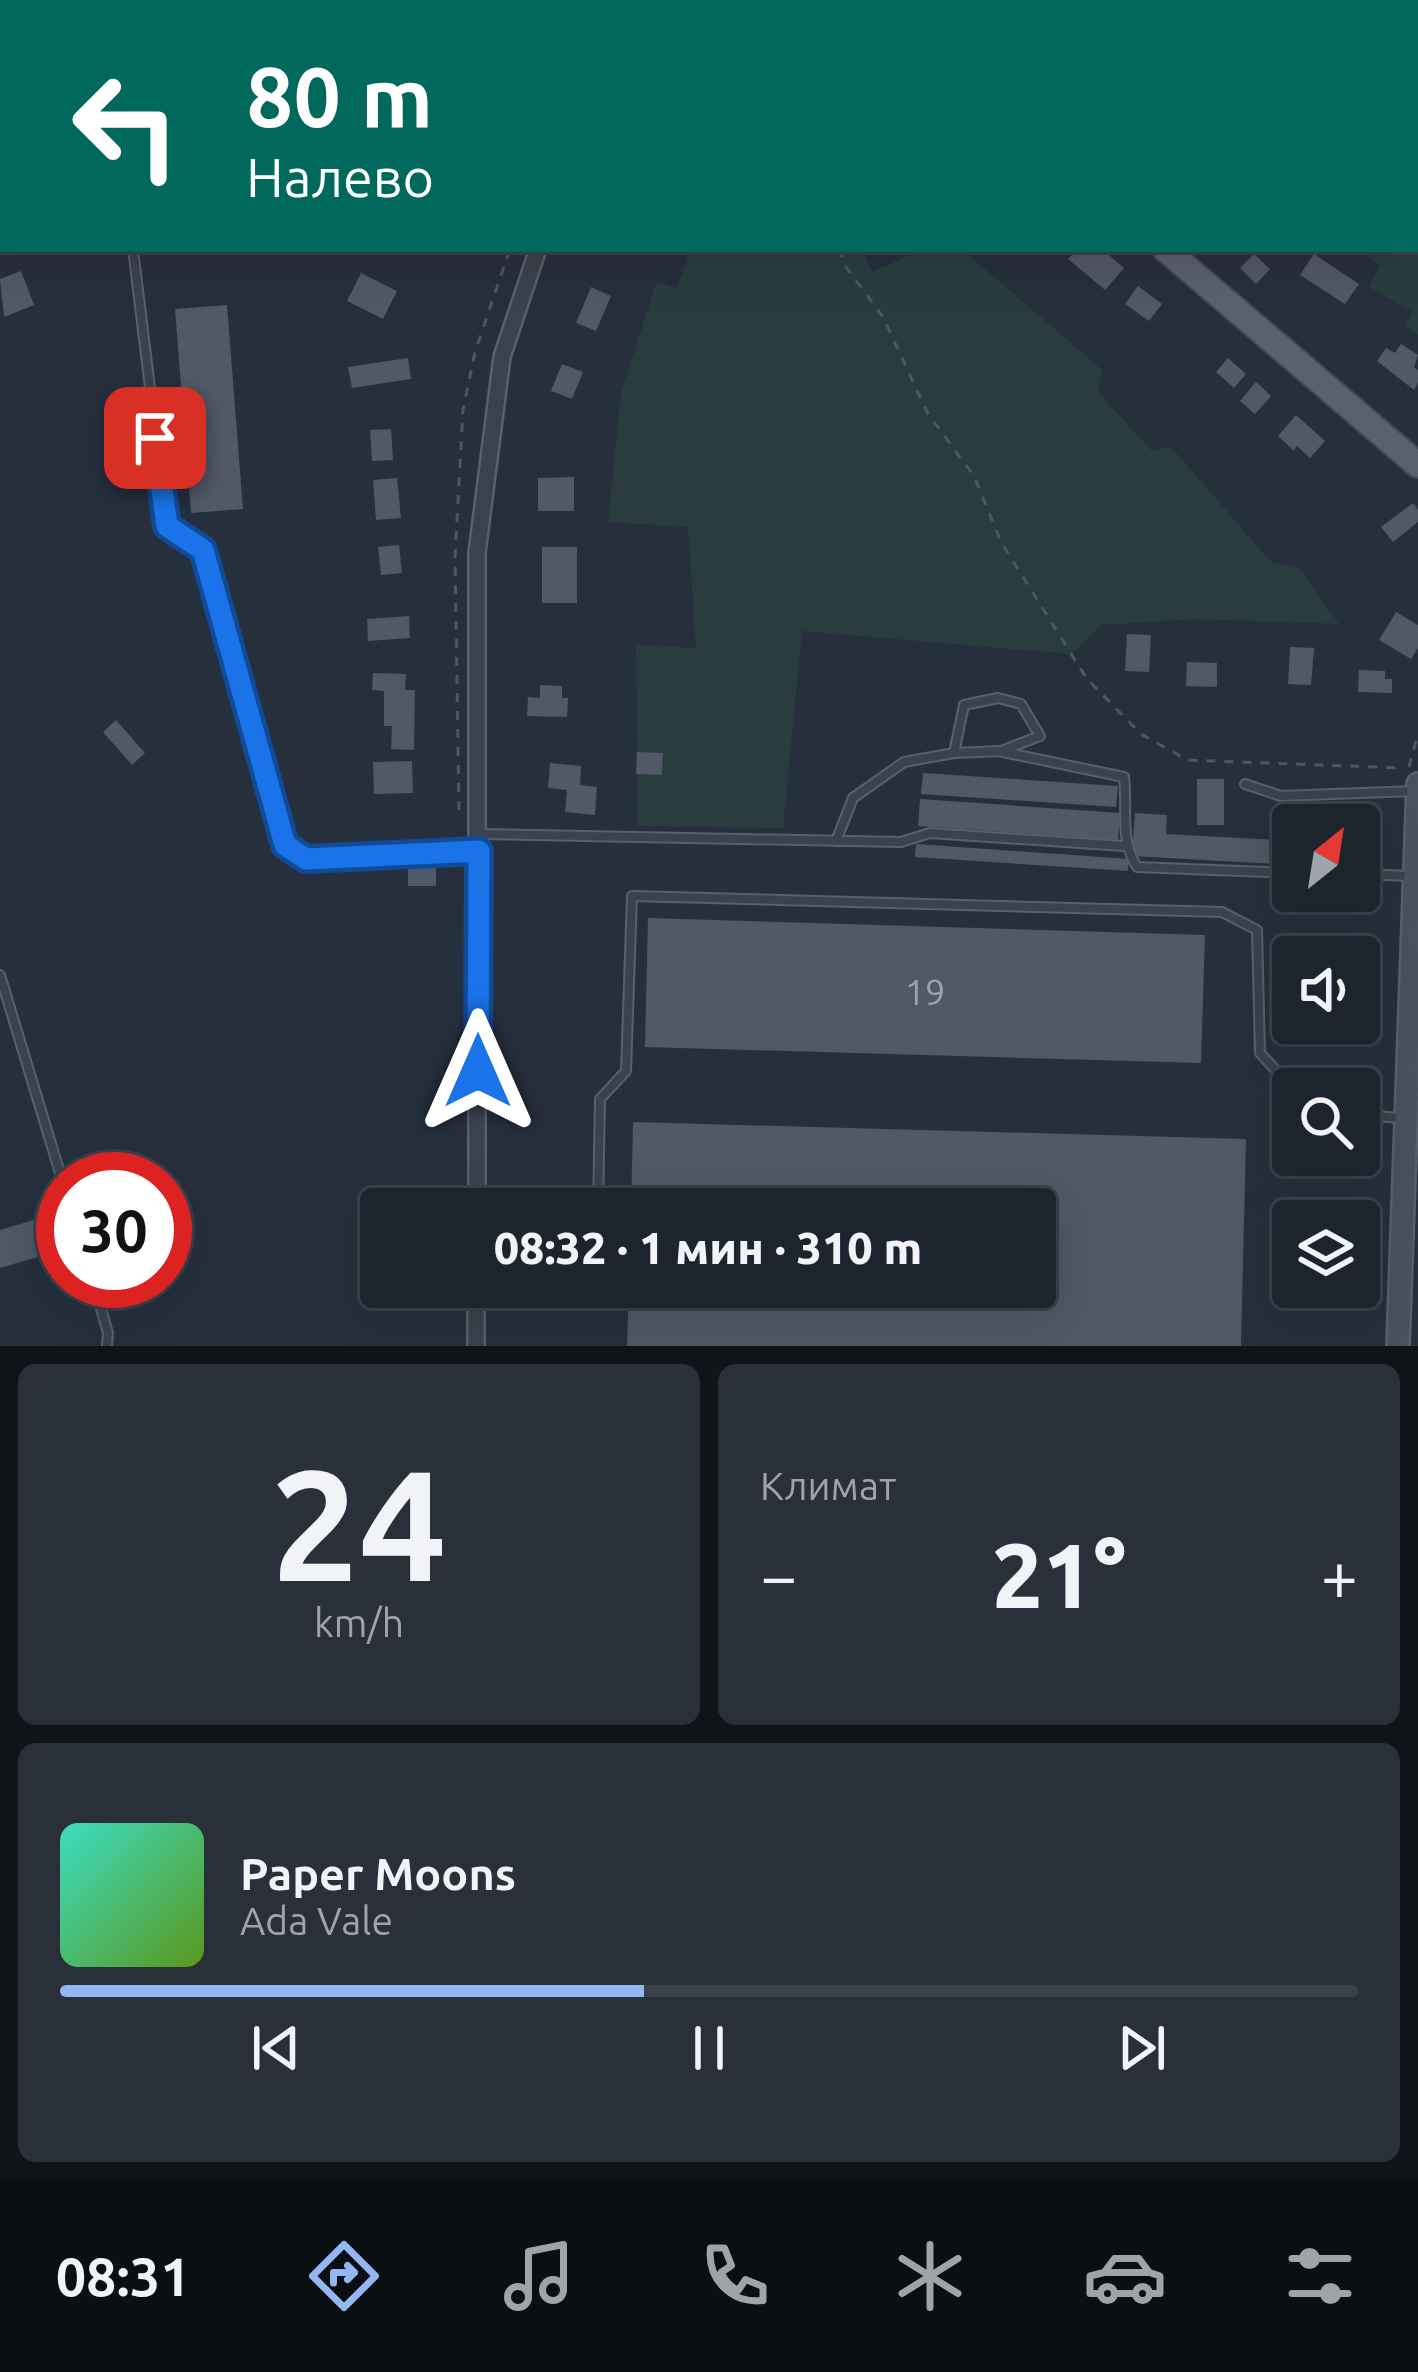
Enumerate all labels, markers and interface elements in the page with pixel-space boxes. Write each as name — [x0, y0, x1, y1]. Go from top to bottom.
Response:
icon: left — [48, 48, 204, 204]
text: 80 m — [246, 49, 433, 143]
text: Налево — [246, 147, 434, 207]
pin — [104, 387, 206, 489]
icon: arrive — [122, 405, 188, 471]
north arrow — [1272, 804, 1380, 912]
map controls — [1272, 804, 1380, 1308]
button: sound — [1272, 936, 1380, 1044]
house number: 19 — [905, 971, 945, 1012]
position arrow — [415, 1008, 541, 1134]
button: search — [1272, 1068, 1380, 1176]
speed limit sign: 30 — [36, 1152, 192, 1308]
button: layers — [1272, 1200, 1380, 1308]
text: 08:32 · 1 мин · 310 m — [494, 1222, 922, 1273]
text: 24 — [271, 1436, 447, 1610]
text: Климат — [760, 1464, 896, 1507]
text: 21° — [992, 1524, 1126, 1625]
text: − — [760, 1538, 797, 1612]
text: + — [1321, 1538, 1358, 1612]
text: km/h — [314, 1601, 404, 1644]
text: Paper Moons — [240, 1848, 516, 1899]
text: Ada Vale — [240, 1899, 393, 1942]
icon: previous — [243, 2015, 309, 2081]
icon: pause — [676, 2015, 742, 2081]
icon: next — [1109, 2015, 1175, 2081]
icon: directions — [302, 2234, 386, 2318]
icon: music — [497, 2234, 581, 2318]
icon: phone — [693, 2234, 777, 2318]
icon: climate — [888, 2234, 972, 2318]
icon: car — [1083, 2234, 1167, 2318]
icon: filters — [1278, 2234, 1362, 2318]
text: 08:31 — [56, 2246, 191, 2306]

